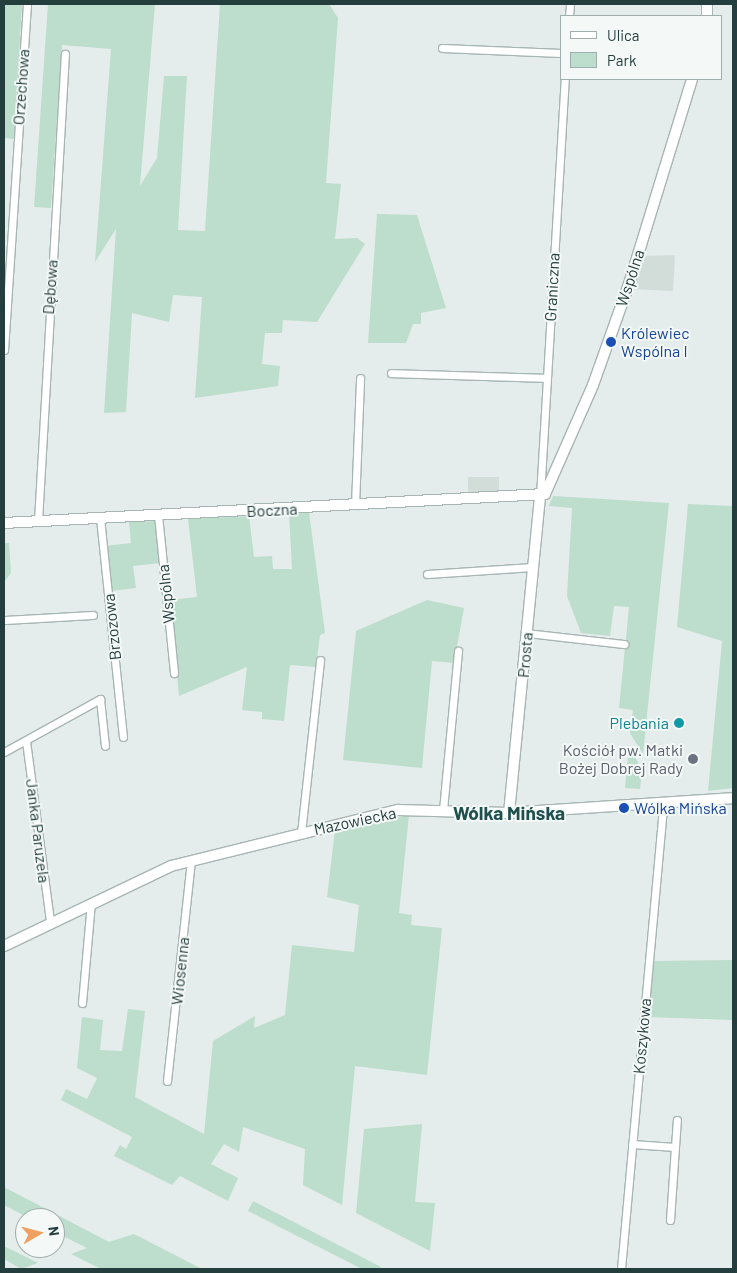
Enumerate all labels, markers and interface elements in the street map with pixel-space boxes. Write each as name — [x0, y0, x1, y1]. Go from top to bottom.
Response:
legend — [560, 15, 722, 80]
text: Ulica — [607, 26, 639, 44]
street label: Orzechowa — [9, 48, 33, 126]
text: Park — [607, 51, 636, 69]
street label: Wspólna — [612, 247, 648, 309]
street label: Graniczna — [541, 252, 563, 322]
street label: Dębowa — [39, 259, 61, 315]
place label: Królewiec Wspólna I — [621, 323, 690, 361]
marker: Królewiec Wspólna I — [605, 336, 617, 348]
street label: Boczna — [246, 499, 298, 521]
street label: Wspólna — [153, 564, 179, 624]
street label: Brzozowa — [99, 593, 125, 661]
street label: Prosta — [513, 631, 537, 679]
place label: Plebania — [610, 713, 669, 733]
marker: Plebania — [673, 717, 685, 729]
place label: Kościół pw. Matki Bożej Dobrej Rady — [559, 740, 683, 778]
marker: Kościół pw. Matki Bożej Dobrej Rady — [687, 753, 699, 765]
street label: Janka Paruzela — [22, 778, 54, 884]
place label: Wólka Mińska — [634, 798, 727, 818]
district label: Wólka Mińska — [453, 802, 565, 824]
marker: Wólka Mińska — [618, 802, 630, 814]
street label: Mazowiecka — [312, 803, 398, 839]
street label: Wiosenna — [167, 936, 193, 1006]
street label: Koszykowa — [629, 997, 655, 1075]
north arrow — [15, 1208, 65, 1258]
text: N — [45, 1225, 63, 1237]

